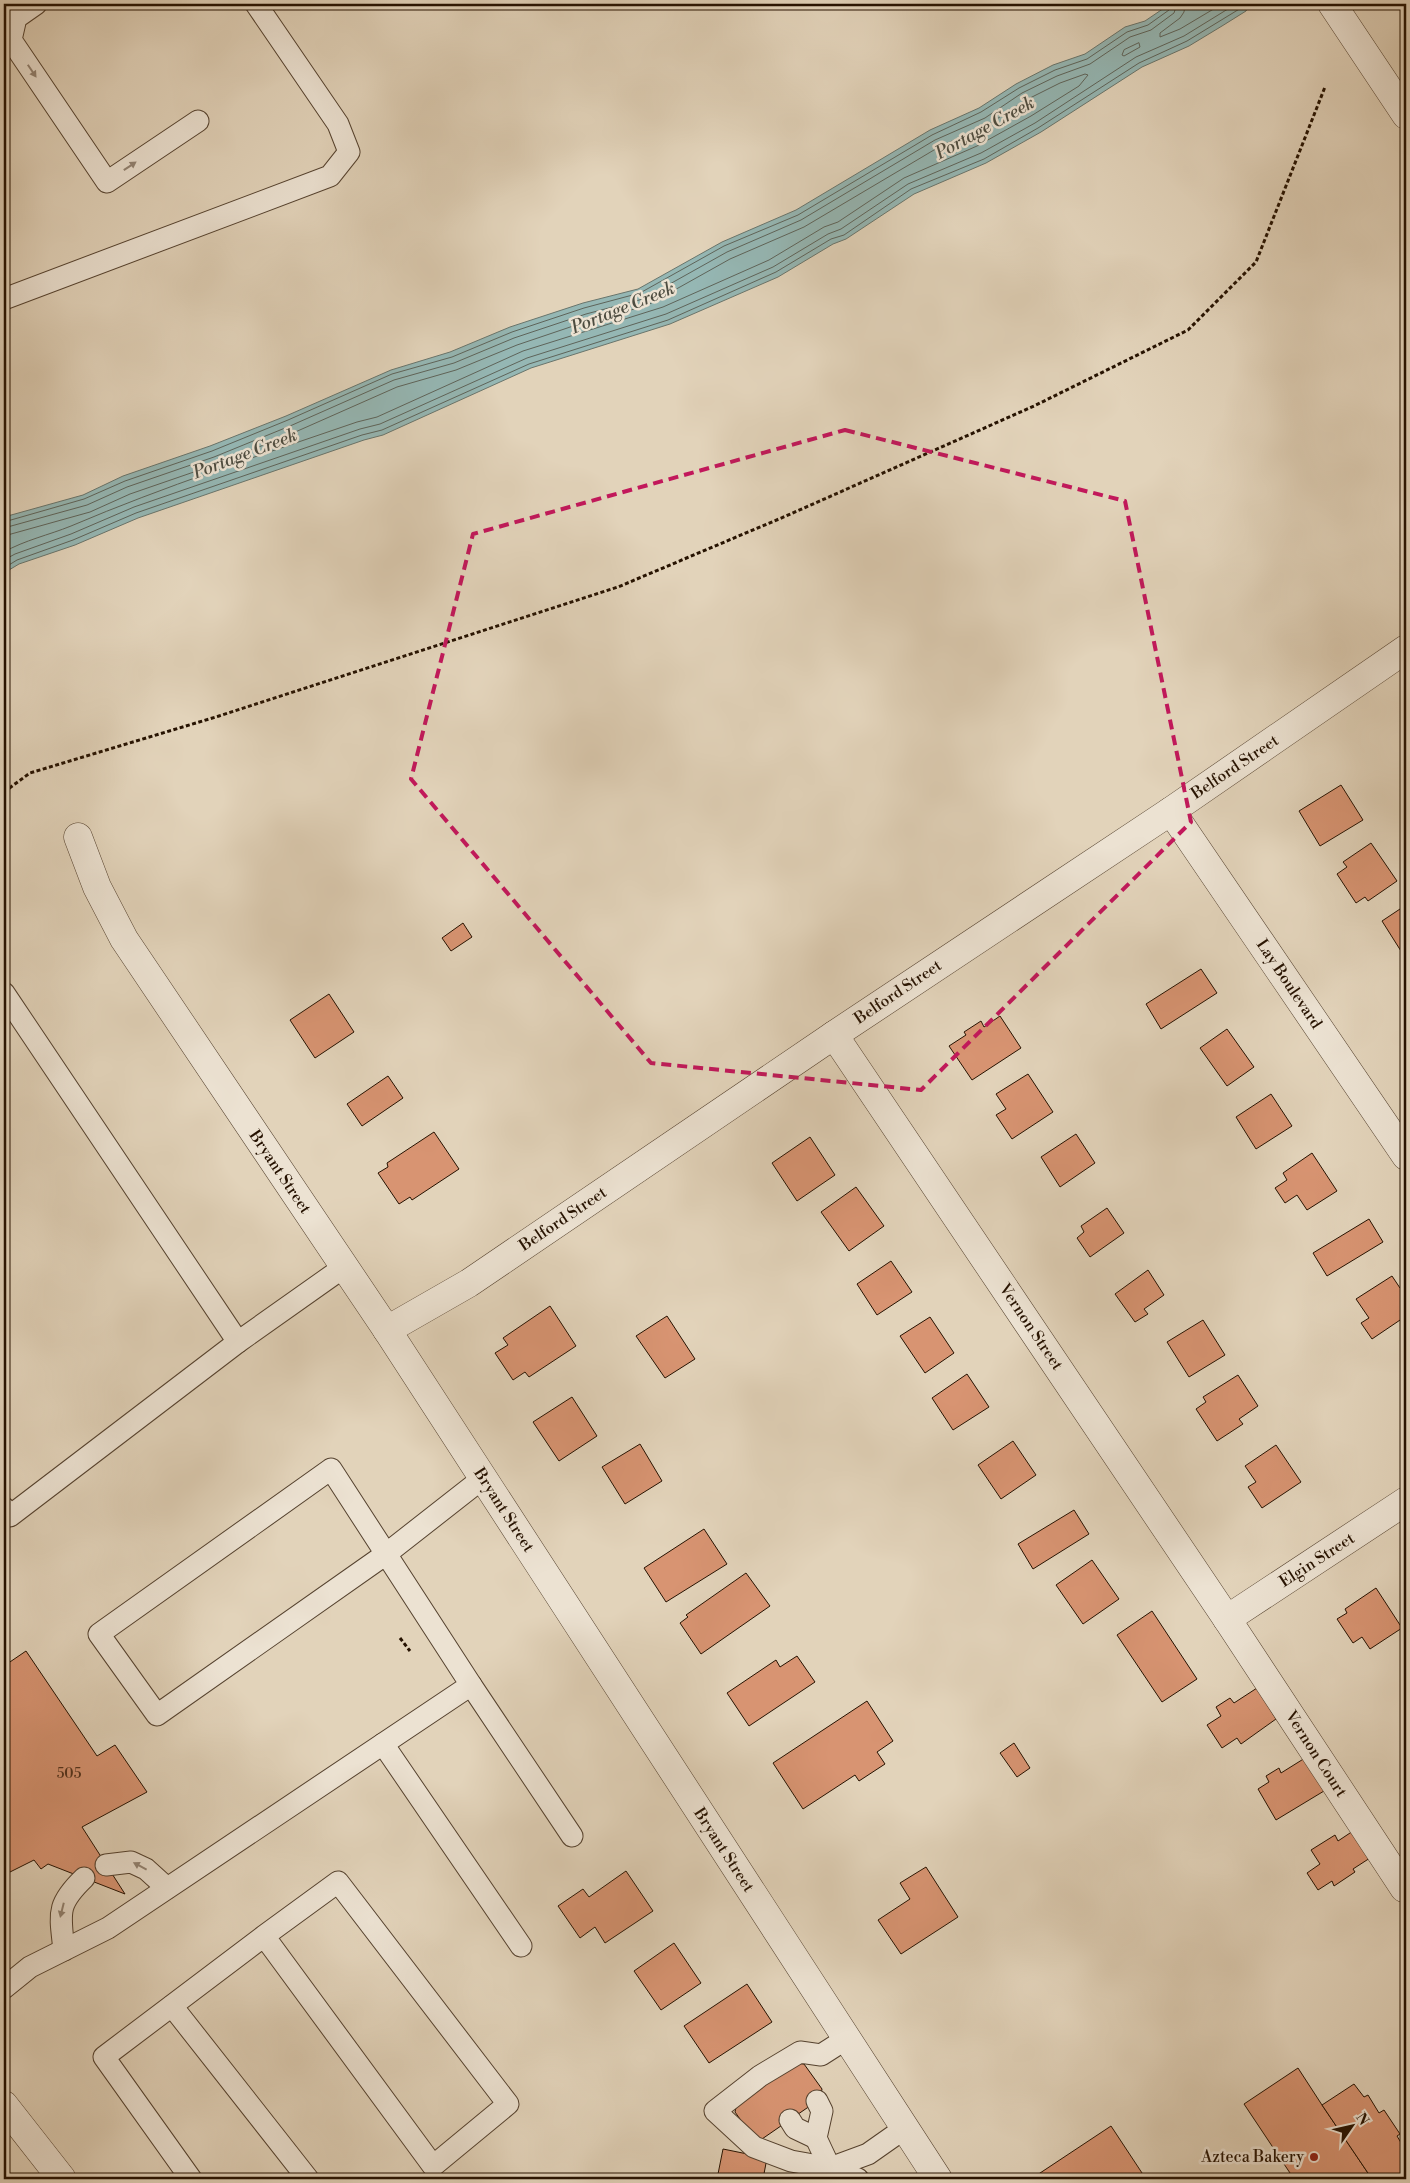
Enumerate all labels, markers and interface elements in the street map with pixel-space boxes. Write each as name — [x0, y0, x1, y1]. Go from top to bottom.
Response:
one-way arrow — [27, 64, 36, 78]
water label: Portage Creek — [931, 91, 1039, 165]
one-way arrow — [123, 162, 137, 171]
water label: Portage Creek — [567, 277, 678, 340]
water label: Portage Creek — [189, 424, 300, 485]
street label: Belford Street — [1187, 730, 1283, 804]
street label: Lay Boulevard — [1252, 935, 1326, 1033]
street label: Belford Street — [850, 955, 946, 1029]
street label: Bryant Street — [244, 1126, 315, 1218]
street label: Belford Street — [515, 1182, 611, 1256]
street label: Vernon Street — [994, 1279, 1067, 1374]
street label: Bryant Street — [469, 1463, 539, 1556]
street label: Elgin Street — [1276, 1528, 1359, 1592]
street label: Vernon Court — [1280, 1706, 1351, 1801]
house number: 505 — [57, 1765, 82, 1783]
street label: Bryant Street — [689, 1803, 759, 1896]
one-way arrow — [133, 1862, 147, 1870]
one-way arrow — [58, 1902, 66, 1918]
north arrow — [1328, 2100, 1378, 2150]
text: N — [1351, 2110, 1373, 2129]
place label: Azteca Bakery — [1200, 2147, 1304, 2167]
marker: Azteca Bakery — [1308, 2151, 1320, 2163]

